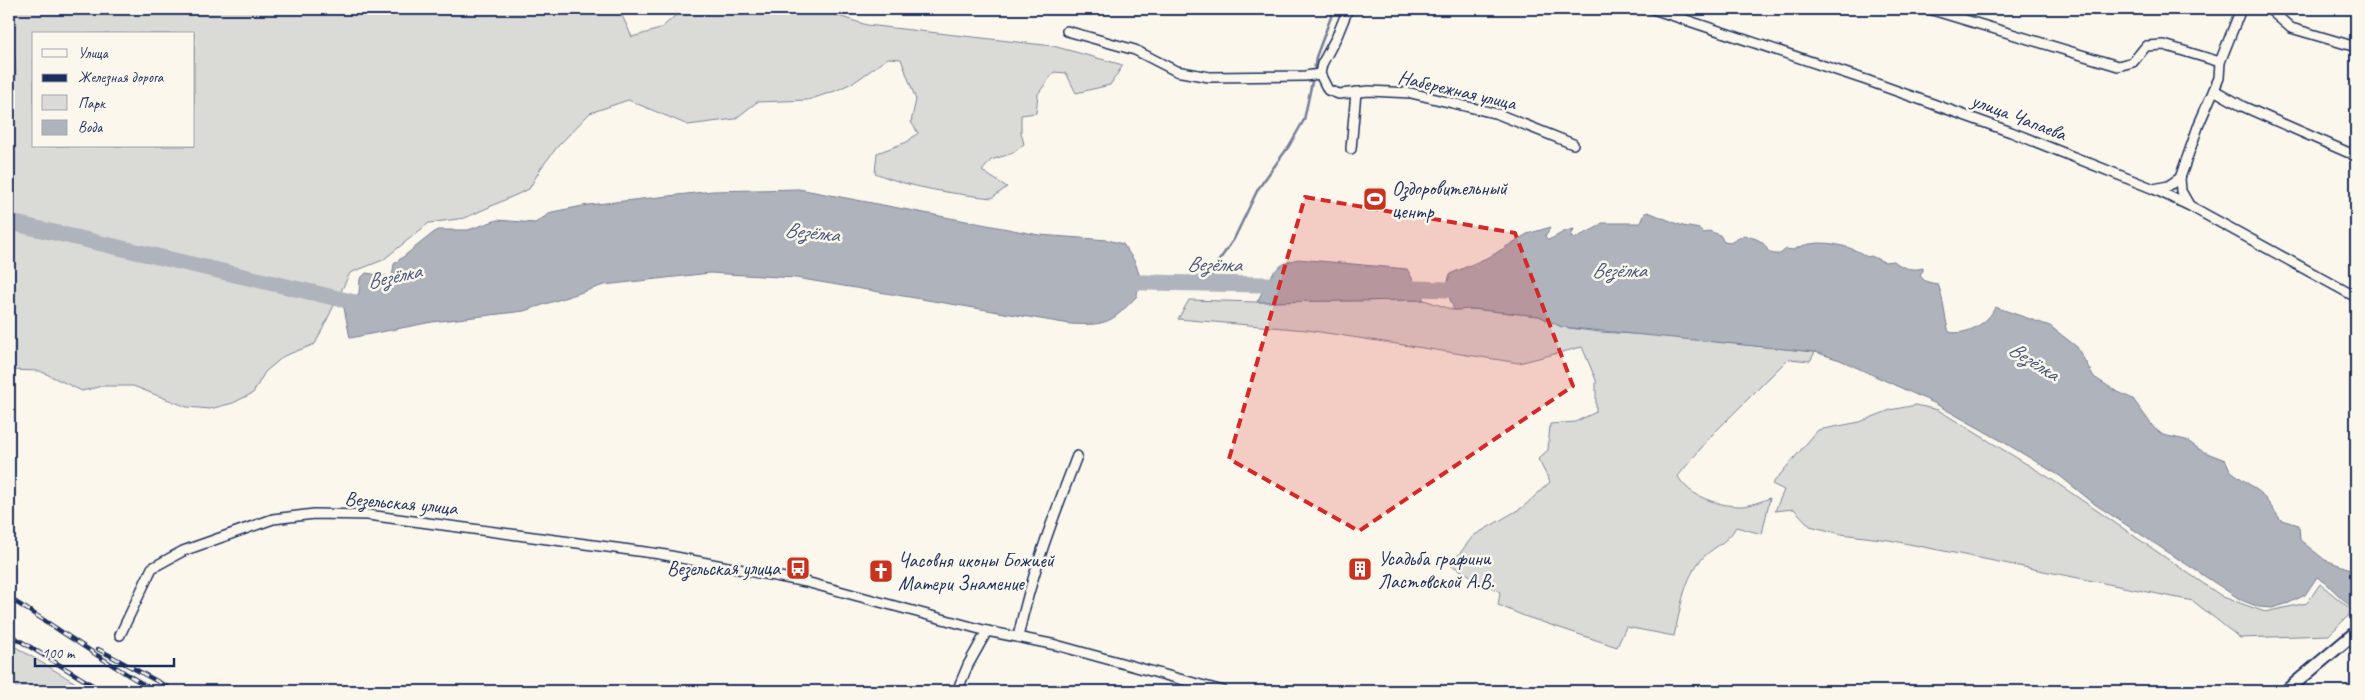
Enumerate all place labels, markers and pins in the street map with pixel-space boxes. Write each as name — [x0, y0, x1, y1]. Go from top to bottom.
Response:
place label: Оздоровительный центр — [1392, 176, 1509, 224]
sports icon: Оздоровительный центр — [1362, 186, 1388, 212]
place label: Усадьба графини Ластовской А.В. — [1378, 546, 1494, 594]
place label: Часовня иконы Божией Матери Знамение — [898, 548, 1056, 596]
bus stop icon: Везельская улица — [785, 555, 811, 581]
place label: Везельская улица — [667, 556, 781, 582]
building icon: Усадьба графини Ластовской А.В. — [1347, 556, 1373, 582]
church icon: Часовня иконы Божией Матери Знамение — [868, 558, 894, 584]

